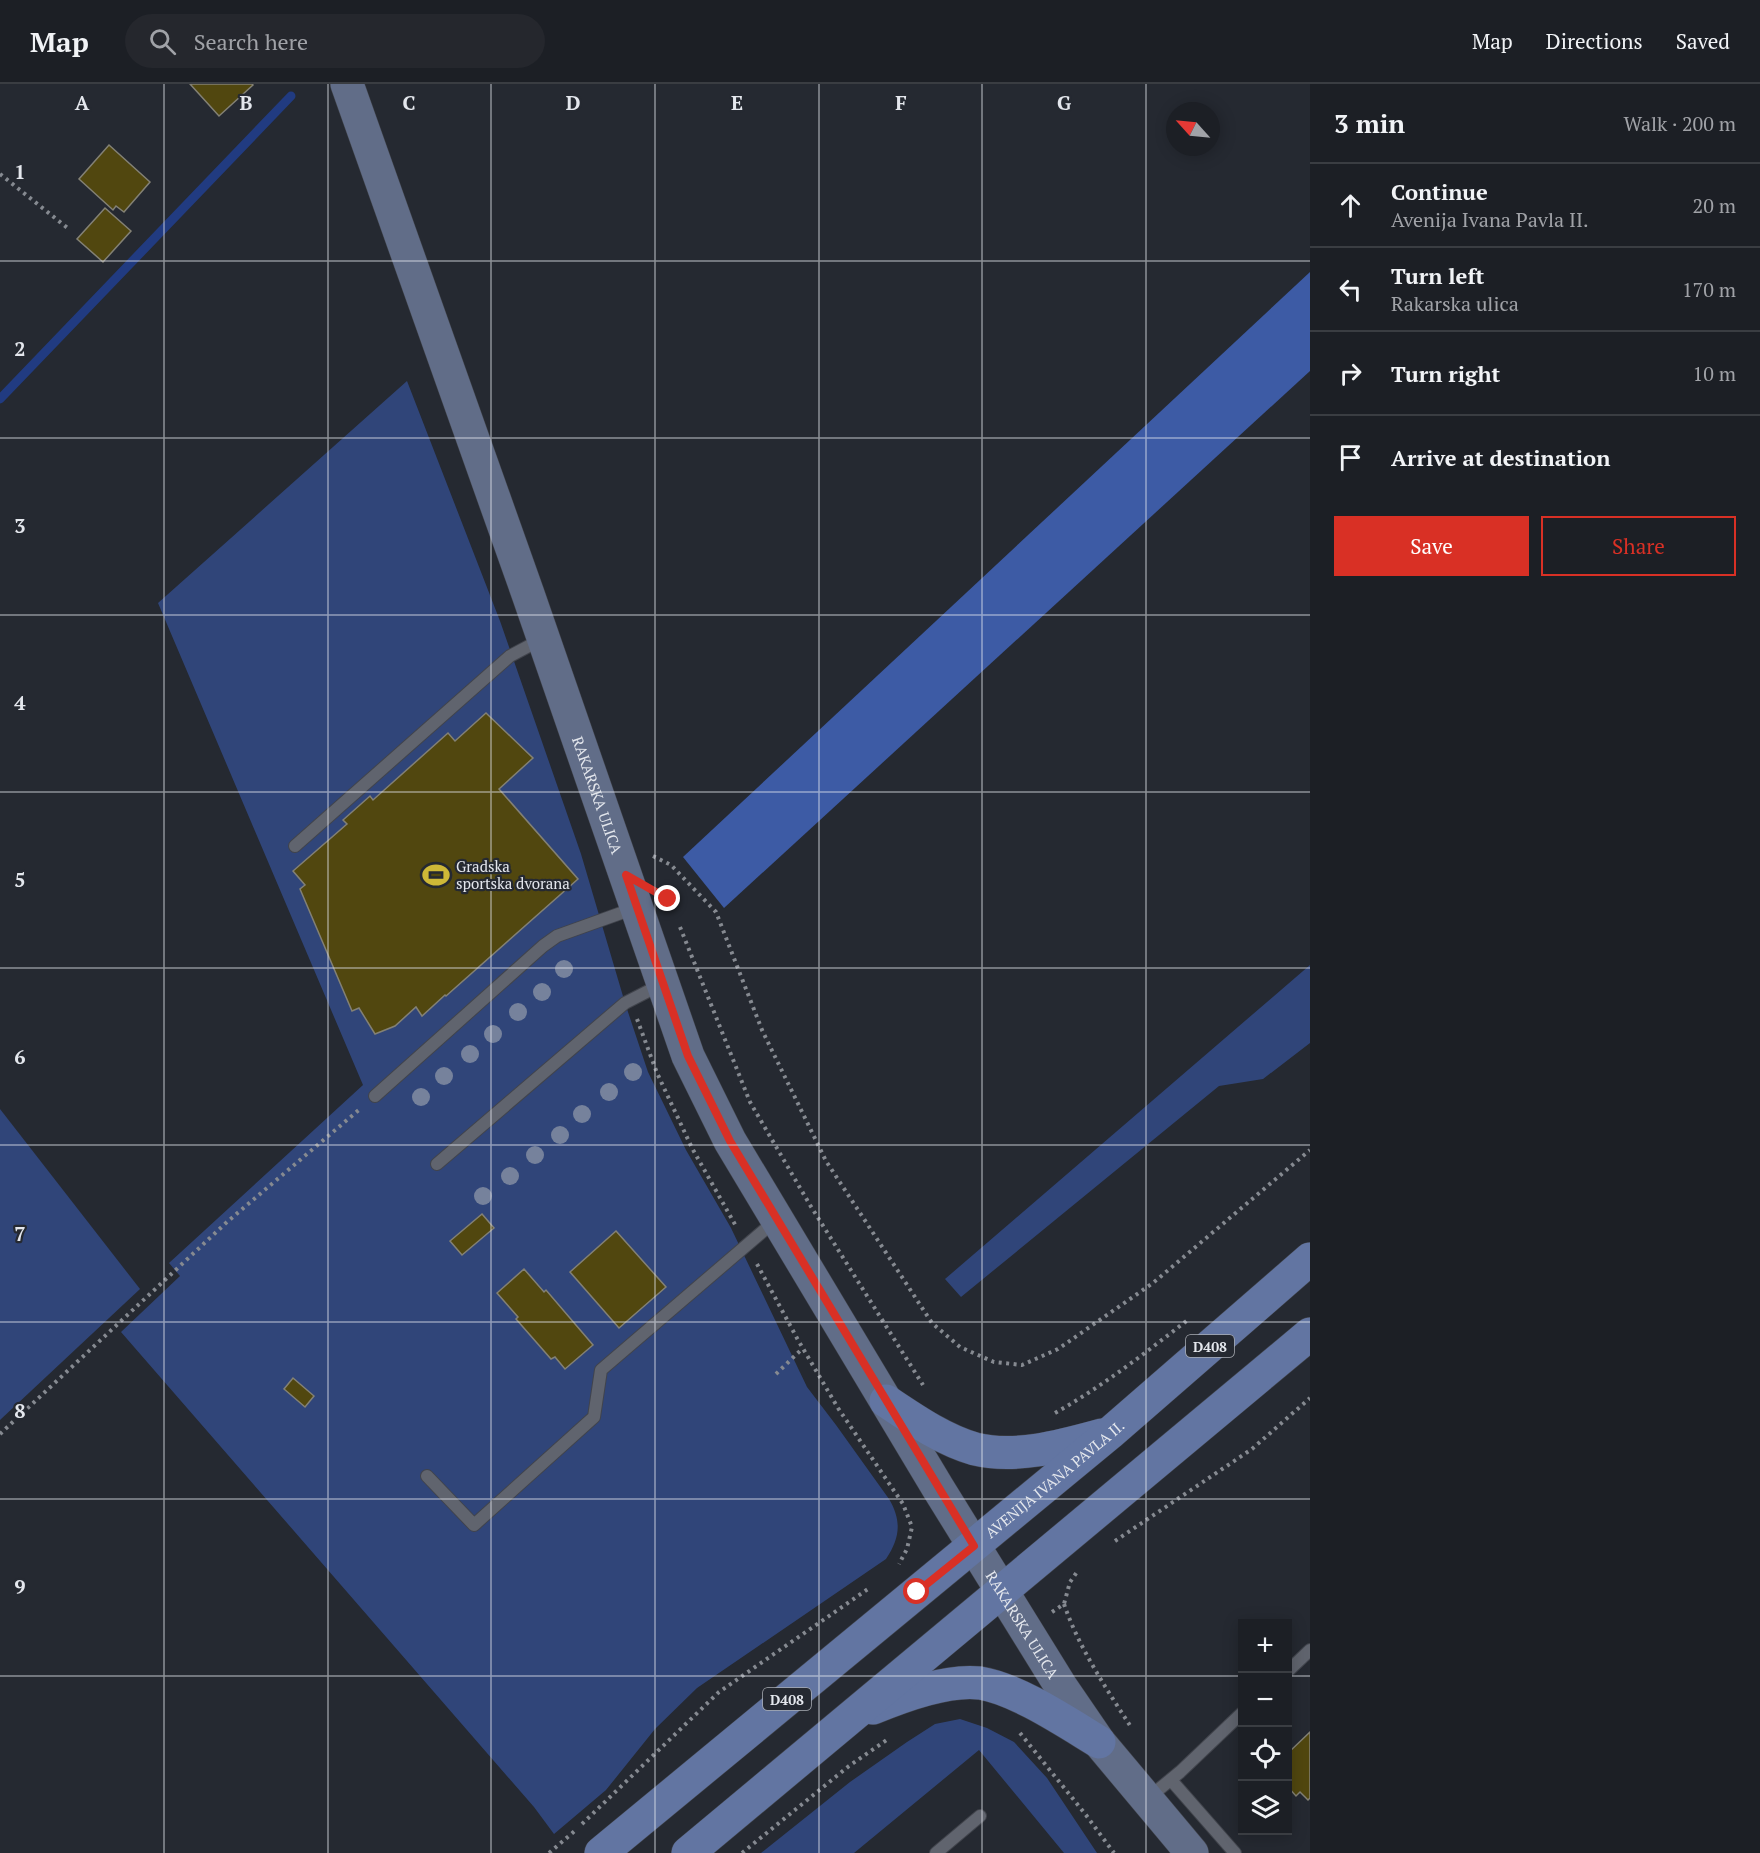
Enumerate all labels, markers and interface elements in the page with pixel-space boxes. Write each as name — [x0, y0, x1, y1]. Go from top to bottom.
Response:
search box — [125, 14, 545, 68]
text: Map — [30, 23, 89, 60]
icon: search — [146, 25, 179, 58]
text: Search here — [194, 27, 308, 56]
text: Map — [1472, 27, 1513, 55]
text: Directions — [1546, 27, 1643, 55]
text: Saved — [1676, 27, 1730, 55]
text: A — [75, 89, 90, 116]
text: B — [240, 89, 253, 116]
text: C — [402, 89, 416, 116]
text: D — [566, 89, 580, 116]
text: E — [731, 89, 743, 116]
text: F — [895, 89, 907, 116]
text: G — [1057, 89, 1071, 116]
north arrow — [1166, 102, 1220, 156]
text: 3 min — [1334, 106, 1405, 140]
text: Walk · 200 m — [1624, 110, 1736, 137]
text: 1 — [14, 158, 26, 185]
text: Continue — [1391, 177, 1488, 206]
icon: ahead — [1334, 189, 1367, 222]
text: 20 m — [1693, 192, 1736, 219]
text: Avenija Ivana Pavla II. — [1391, 206, 1589, 233]
text: Turn left — [1391, 261, 1484, 290]
icon: left — [1334, 273, 1367, 306]
text: 170 m — [1682, 276, 1736, 303]
text: Rakarska ulica — [1391, 290, 1519, 317]
text: 2 — [14, 335, 26, 362]
icon: right — [1334, 357, 1367, 390]
text: Turn right — [1391, 359, 1500, 388]
text: 10 m — [1693, 360, 1736, 387]
icon: arrive — [1334, 441, 1367, 474]
text: Arrive at destination — [1391, 443, 1610, 472]
text: 3 — [14, 512, 26, 539]
button: Save — [1334, 516, 1529, 576]
button: Share — [1541, 516, 1736, 576]
text: 4 — [14, 689, 26, 716]
street label: RAKARSKA ULICA — [568, 734, 628, 857]
place label: Gradska sportska dvorana — [456, 856, 570, 893]
sports icon: Gradska sportska dvorana — [421, 860, 451, 890]
text: 5 — [14, 866, 26, 893]
route end — [654, 885, 680, 911]
text: 6 — [14, 1043, 26, 1070]
text: 7 — [14, 1220, 26, 1247]
road number: D408 — [1186, 1335, 1234, 1357]
text: 8 — [14, 1397, 26, 1424]
street label: AVENIJA IVANA PAVLA II. — [981, 1415, 1128, 1542]
street label: RAKARSKA ULICA — [982, 1567, 1064, 1683]
text: 9 — [14, 1573, 26, 1600]
route start — [903, 1578, 929, 1604]
map controls — [1238, 1619, 1292, 1835]
button: + — [1238, 1619, 1292, 1673]
button: − — [1238, 1673, 1292, 1727]
road number: D408 — [763, 1688, 811, 1710]
button: locate — [1238, 1727, 1292, 1781]
button: layers — [1238, 1781, 1292, 1835]

